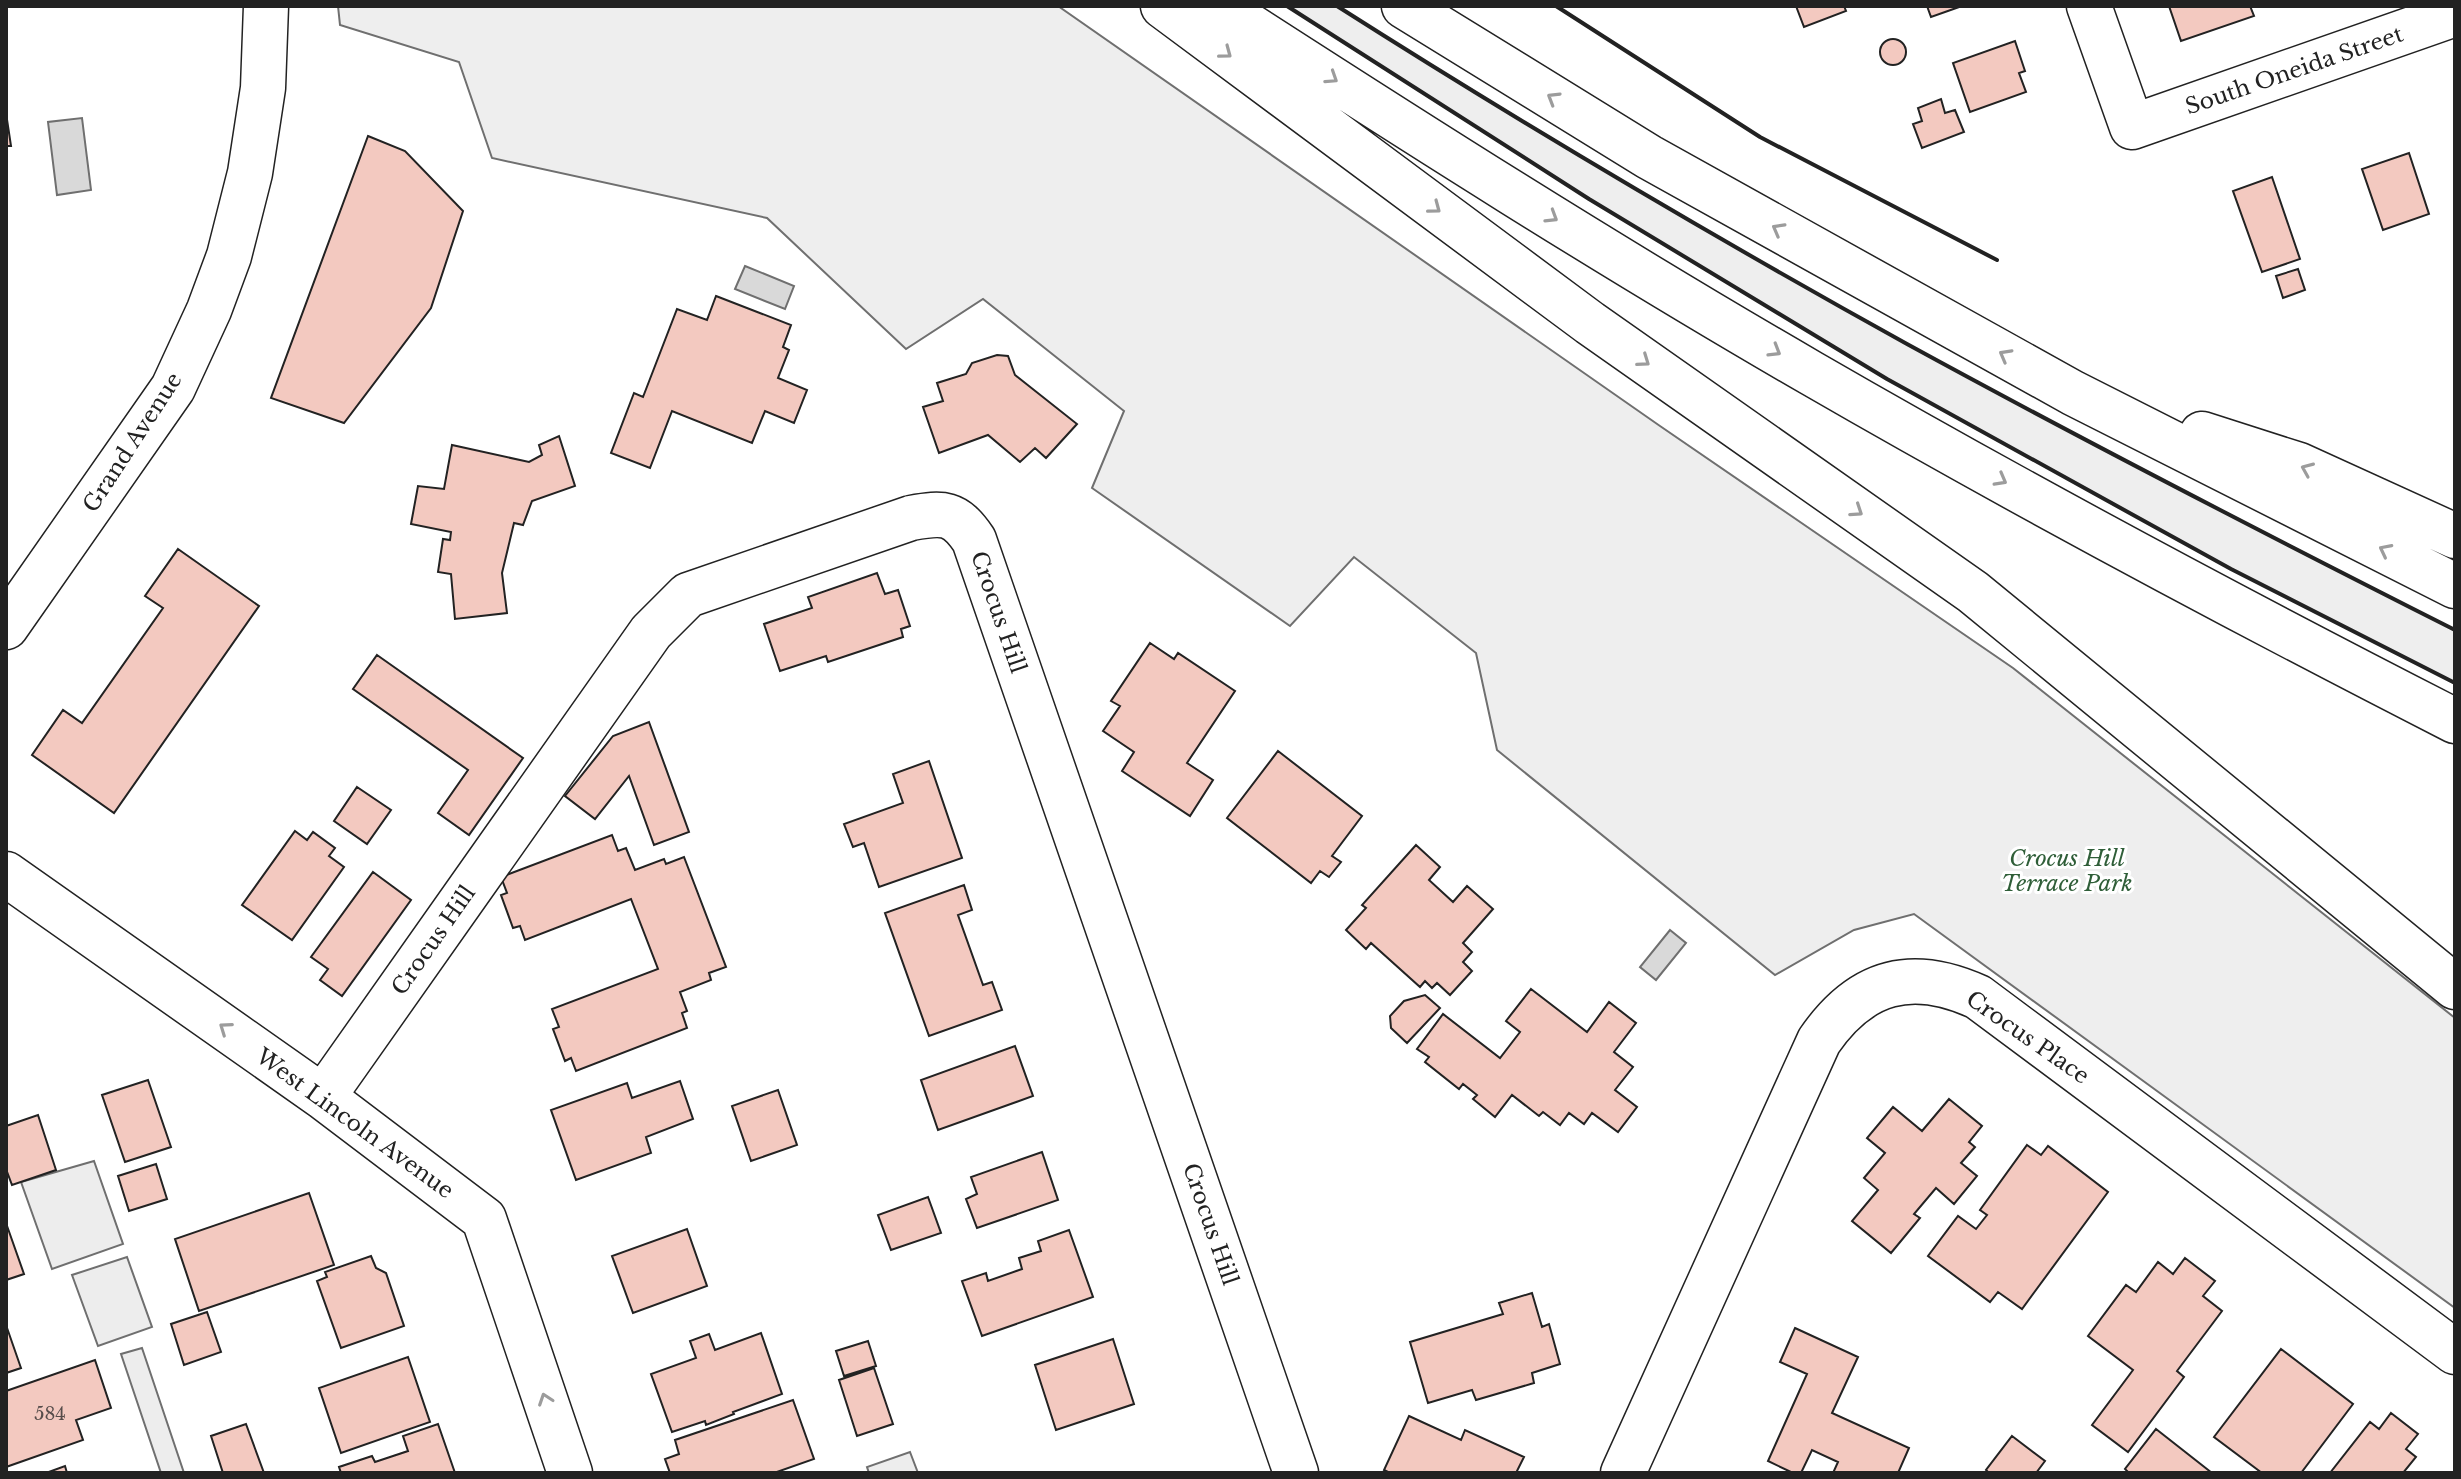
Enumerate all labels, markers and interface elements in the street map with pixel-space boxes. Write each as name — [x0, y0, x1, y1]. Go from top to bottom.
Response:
street label: South Oneida Street — [2182, 20, 2407, 120]
one-way arrow — [1217, 43, 1232, 57]
one-way arrow — [1324, 69, 1338, 84]
one-way arrow — [1547, 93, 1562, 108]
one-way arrow — [1426, 198, 1441, 212]
one-way arrow — [1543, 207, 1558, 223]
one-way arrow — [1772, 223, 1786, 238]
one-way arrow — [1766, 341, 1781, 357]
one-way arrow — [1999, 349, 2013, 364]
one-way arrow — [1636, 351, 1650, 366]
street label: Grand Avenue — [77, 367, 188, 517]
one-way arrow — [2301, 463, 2316, 479]
one-way arrow — [1993, 470, 2007, 485]
one-way arrow — [1849, 501, 1863, 516]
one-way arrow — [2379, 545, 2394, 560]
street label: Crocus Hill — [965, 548, 1032, 677]
park label: Crocus Hill Terrace Park — [2001, 845, 2133, 897]
street label: Crocus Hill — [386, 880, 481, 1000]
street label: Crocus Place — [1961, 985, 2094, 1090]
one-way arrow — [219, 1023, 233, 1038]
street label: West Lincoln Avenue — [250, 1042, 459, 1204]
street label: Crocus Hill — [1177, 1160, 1244, 1289]
one-way arrow — [538, 1393, 554, 1407]
house number: 584 — [34, 1403, 66, 1425]

